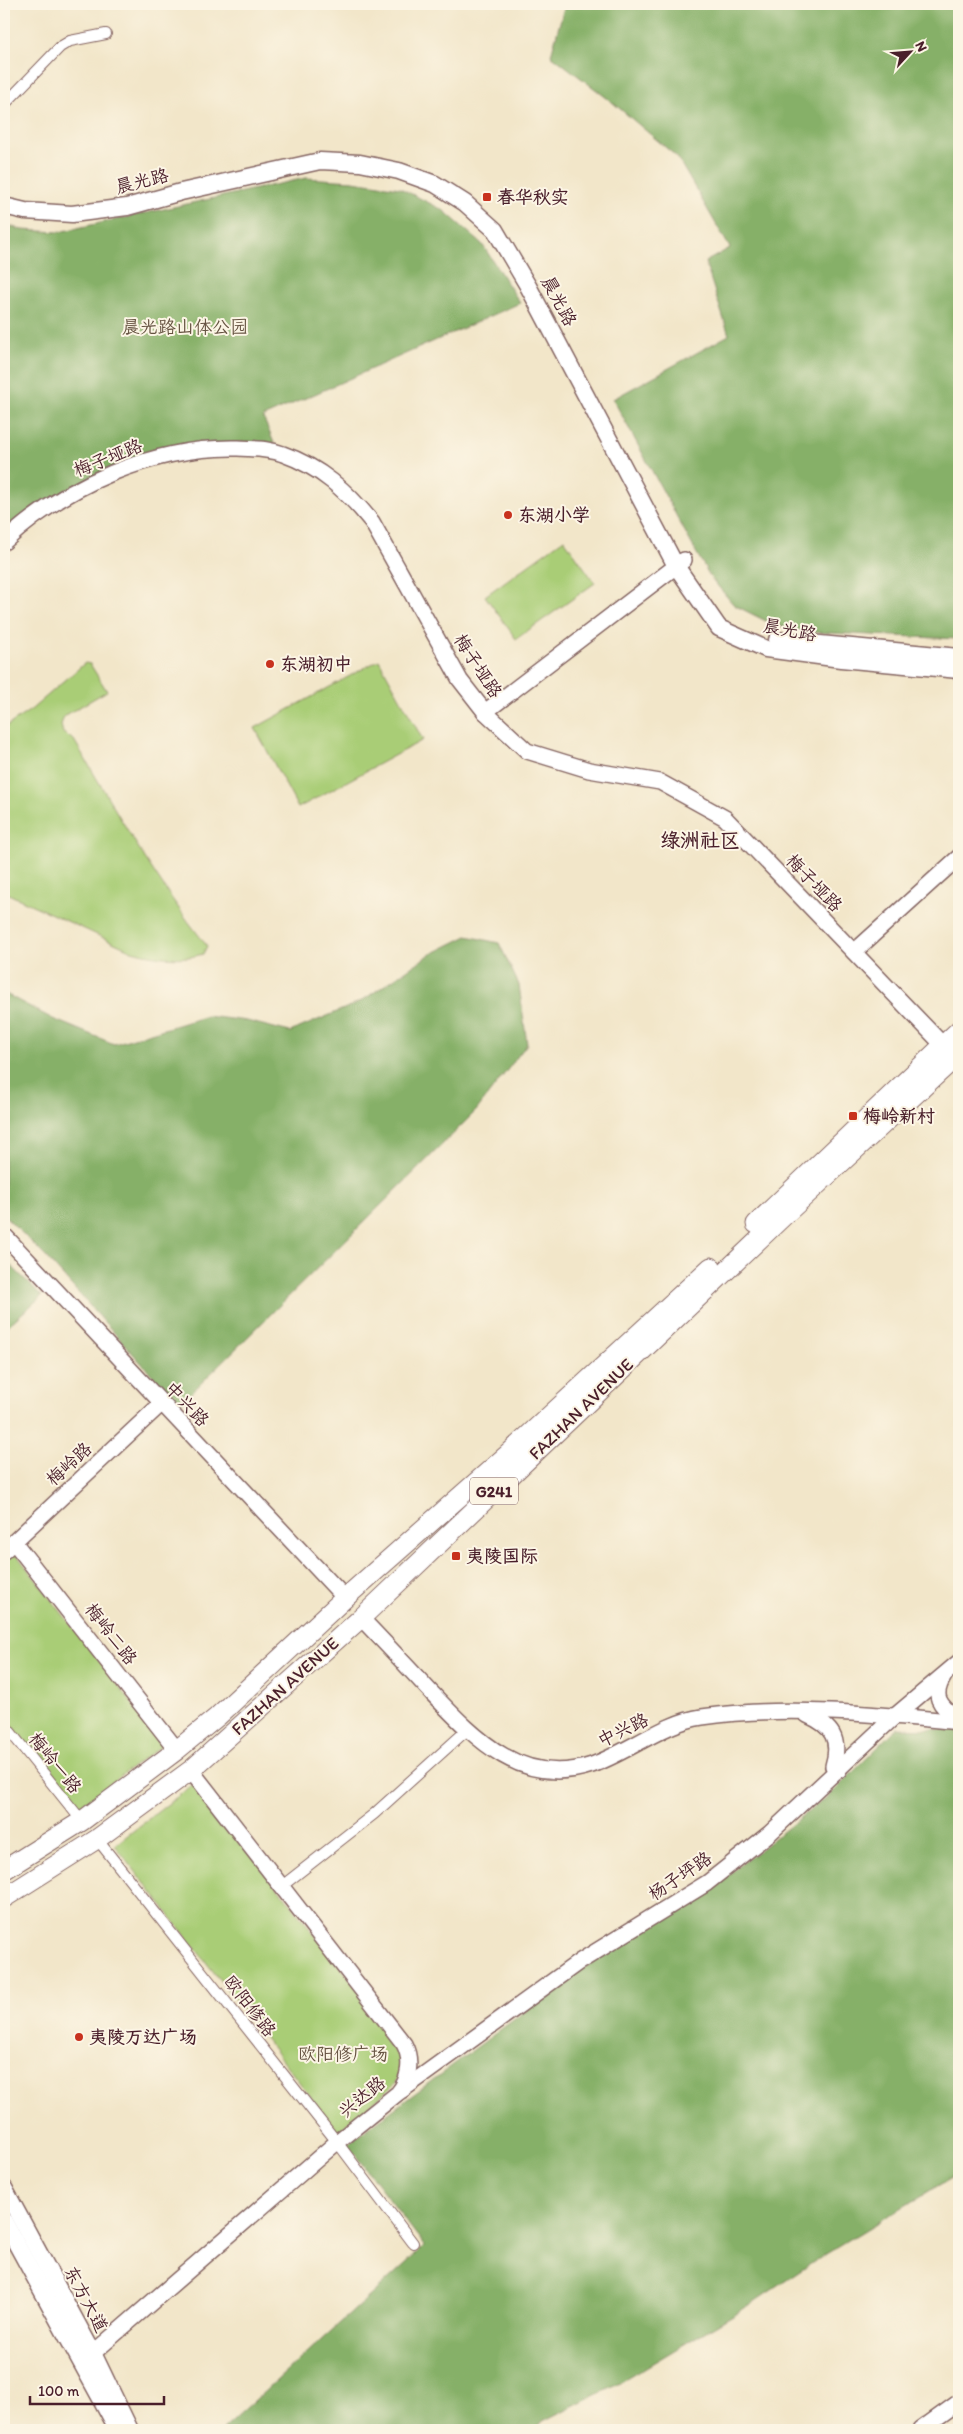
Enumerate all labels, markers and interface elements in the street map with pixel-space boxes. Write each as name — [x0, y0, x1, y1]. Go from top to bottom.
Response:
north arrow — [886, 28, 936, 78]
text: N — [912, 39, 931, 54]
street label: 晨光路 — [113, 164, 171, 198]
place label: 春华秋实 — [497, 186, 569, 208]
marker: 春华秋实 — [481, 191, 493, 203]
street label: 晨光路 — [537, 272, 581, 330]
park label: 晨光路山体公园 — [122, 316, 248, 338]
street label: 梅子垭路 — [71, 434, 145, 482]
place label: 东湖小学 — [518, 504, 590, 526]
marker: 东湖小学 — [502, 509, 514, 521]
street label: 晨光路 — [761, 614, 819, 646]
street label: 梅子垭路 — [449, 630, 507, 702]
place label: 东湖初中 — [280, 653, 352, 675]
marker: 东湖初中 — [264, 658, 276, 670]
district label: 绿洲社区 — [660, 828, 740, 852]
street label: 梅子垭路 — [781, 849, 847, 917]
place label: 梅岭新村 — [863, 1105, 935, 1127]
marker: 梅岭新村 — [847, 1110, 859, 1122]
street label: FAZHAN AVENUE — [524, 1354, 638, 1464]
street label: 中兴路 — [160, 1377, 214, 1431]
street label: 梅岭路 — [42, 1438, 96, 1490]
road number: G241 — [470, 1478, 518, 1504]
place label: 夷陵国际 — [466, 1545, 538, 1567]
marker: 夷陵国际 — [450, 1550, 462, 1562]
street label: 梅岭二路 — [80, 1599, 142, 1669]
street label: FAZHAN AVENUE — [227, 1632, 343, 1740]
street label: 中兴路 — [594, 1708, 652, 1752]
street label: 梅岭一路 — [24, 1728, 86, 1798]
street label: 杨子坪路 — [644, 1847, 716, 1905]
street label: 欧阳修路 — [219, 1971, 281, 2041]
place label: 夷陵万达广场 — [89, 2026, 197, 2048]
marker: 夷陵万达广场 — [73, 2031, 85, 2043]
park label: 欧阳修广场 — [298, 2043, 388, 2065]
street label: 兴达路 — [334, 2071, 390, 2123]
street label: 东方大道 — [59, 2262, 113, 2336]
scale bar — [30, 2374, 164, 2406]
text: 100 m — [38, 2382, 80, 2400]

